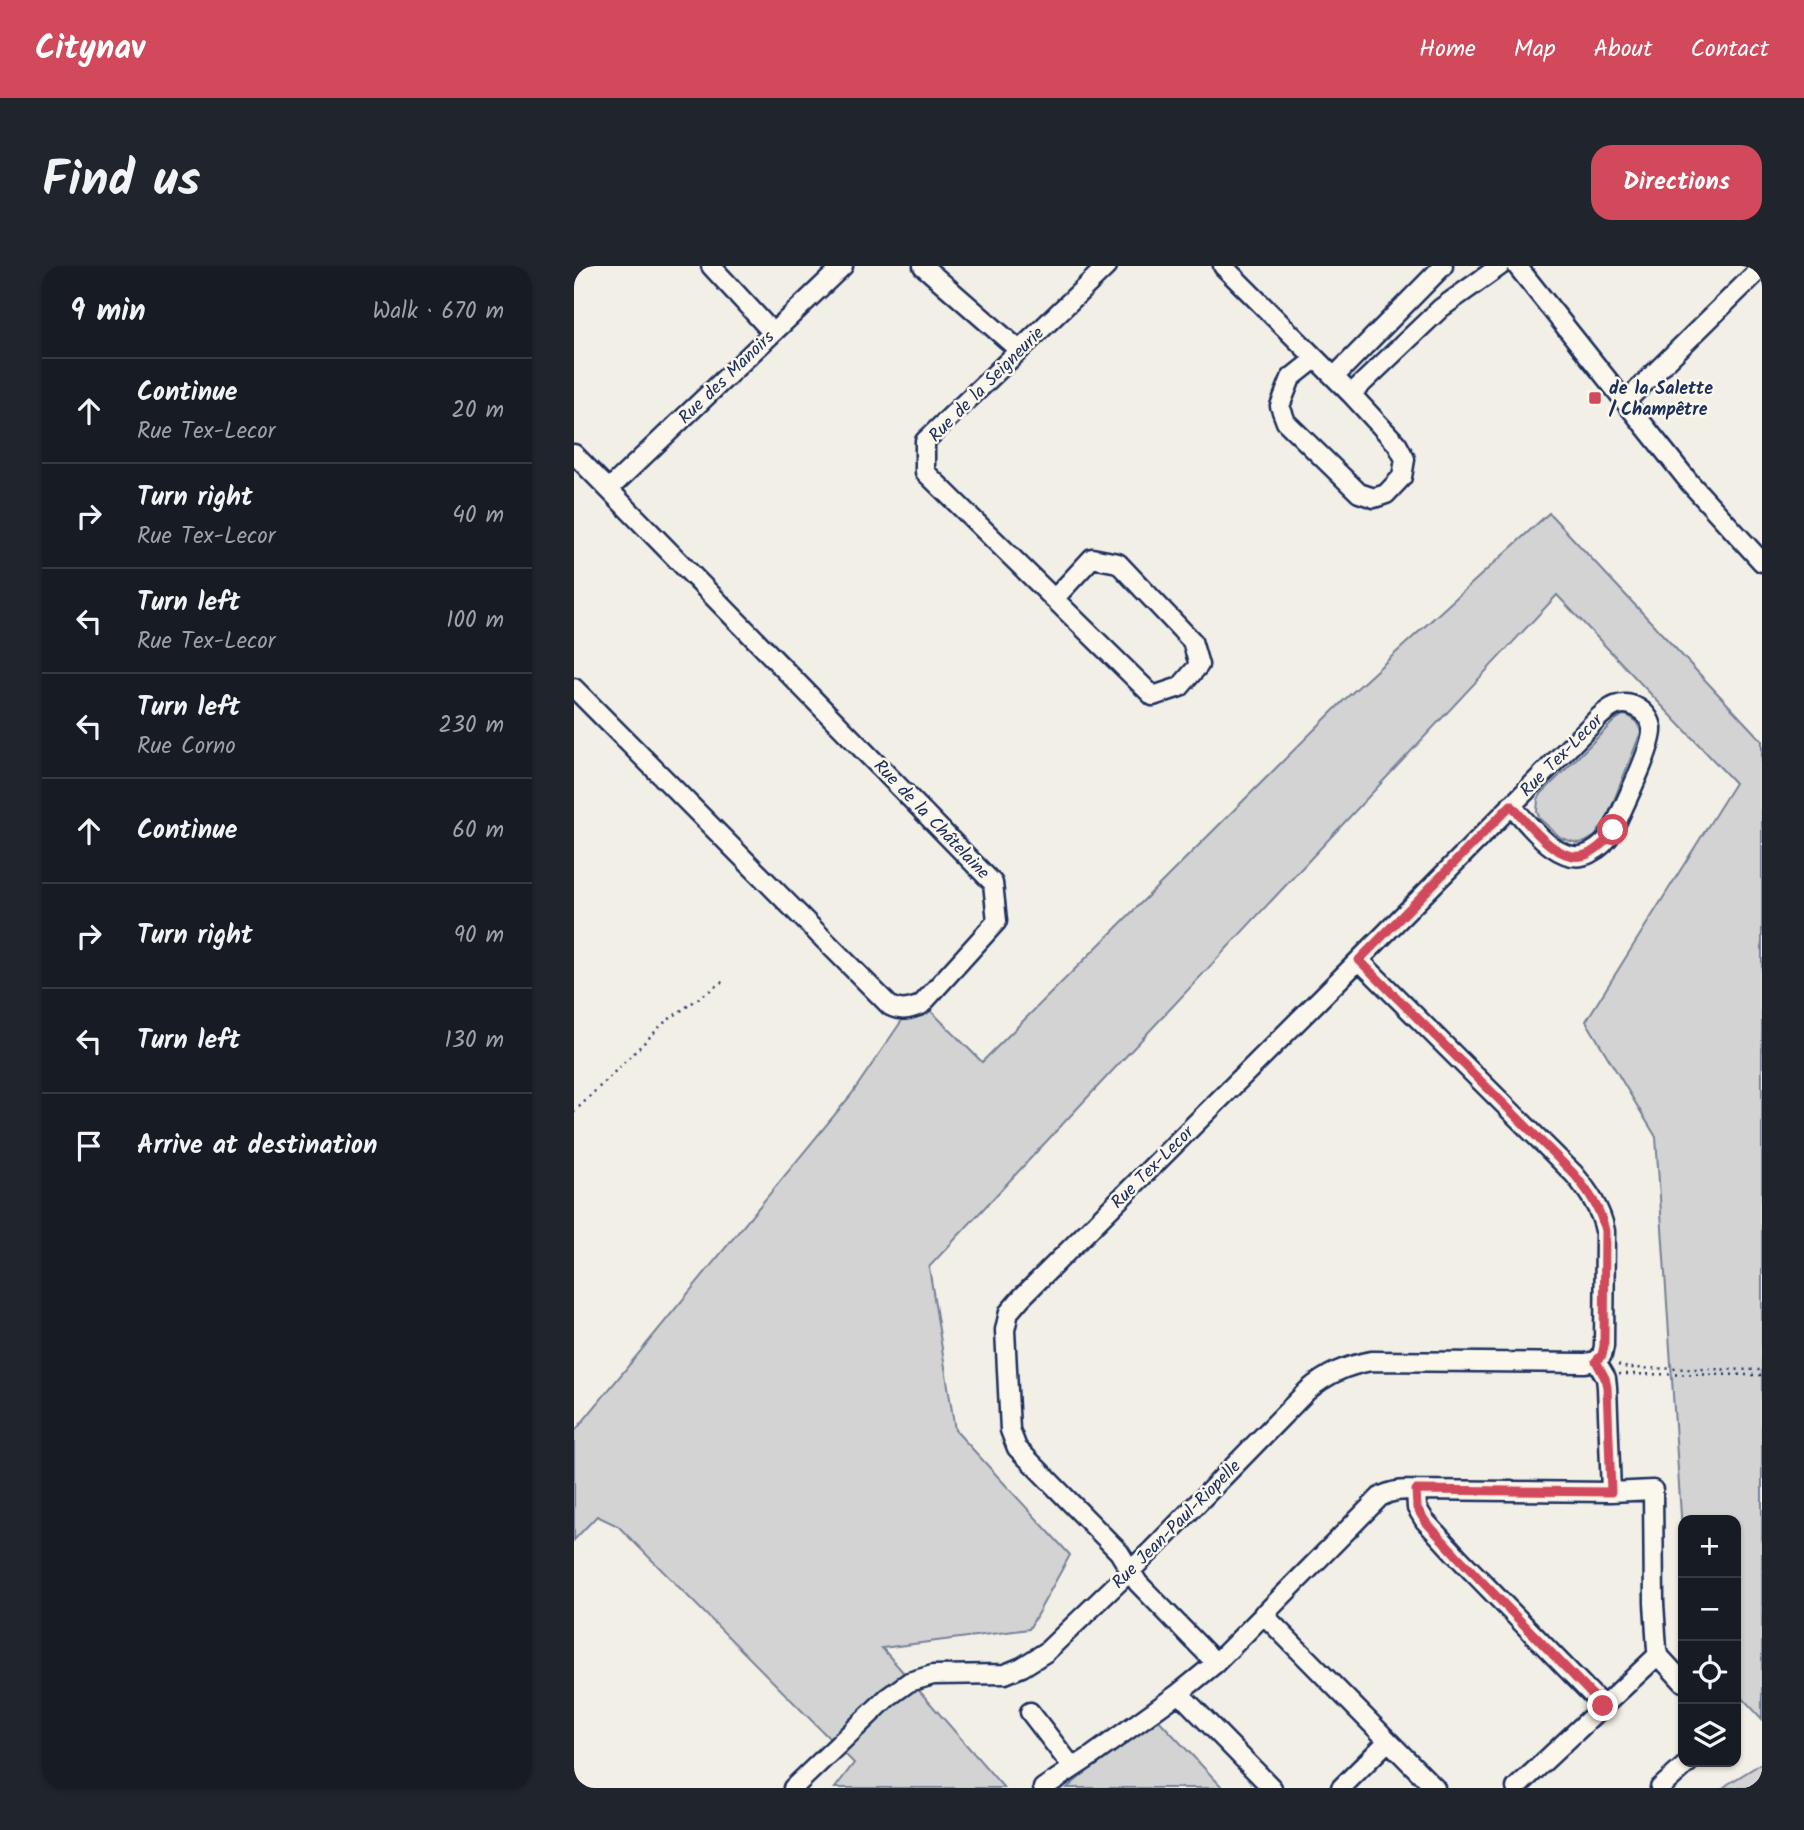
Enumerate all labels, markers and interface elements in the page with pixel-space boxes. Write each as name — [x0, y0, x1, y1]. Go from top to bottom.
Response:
text: Citynav — [35, 23, 145, 76]
text: Home — [1419, 30, 1476, 69]
text: Map — [1514, 30, 1556, 69]
text: About — [1594, 30, 1652, 69]
text: Contact — [1690, 30, 1769, 69]
text: Find us — [42, 143, 200, 221]
button: Directions — [1591, 145, 1762, 220]
text: 9 min — [70, 288, 146, 336]
text: Walk · 670 m — [372, 294, 504, 330]
street label: Rue de la Seigneurie — [922, 320, 1052, 450]
street label: Rue des Manoirs — [672, 324, 782, 432]
text: Continue — [137, 372, 238, 414]
place label: de la Salette / Champêtre — [1608, 375, 1713, 425]
marker: de la Salette / Champêtre — [1587, 390, 1603, 406]
icon: ahead — [70, 392, 108, 430]
text: 20 m — [452, 393, 504, 429]
text: Rue Tex-Lecor — [137, 414, 275, 450]
text: Turn right — [137, 477, 253, 519]
icon: right — [70, 497, 108, 535]
text: 40 m — [452, 498, 504, 534]
text: Rue Tex-Lecor — [137, 519, 275, 555]
text: Turn left — [137, 582, 240, 624]
icon: left — [70, 602, 108, 640]
text: 100 m — [446, 603, 504, 639]
text: Rue Tex-Lecor — [137, 624, 275, 660]
text: Turn left — [137, 687, 240, 729]
icon: left — [70, 707, 108, 745]
street label: Rue Tex-Lecor — [1514, 707, 1611, 805]
text: 230 m — [438, 708, 504, 744]
text: Rue Corno — [137, 729, 236, 765]
street label: Rue de la Châtelaine — [866, 753, 996, 887]
text: Continue — [137, 810, 238, 852]
icon: ahead — [70, 812, 108, 850]
text: 60 m — [452, 813, 504, 849]
route start — [1597, 814, 1628, 845]
text: Turn right — [137, 915, 253, 957]
icon: right — [70, 917, 108, 955]
text: 90 m — [454, 918, 504, 954]
text: Turn left — [137, 1020, 240, 1062]
icon: left — [70, 1022, 108, 1060]
text: 130 m — [445, 1023, 504, 1059]
street label: Rue Tex-Lecor — [1105, 1119, 1202, 1217]
text: Arrive at destination — [137, 1125, 377, 1167]
icon: arrive — [70, 1127, 108, 1165]
street label: Rue Jean-Paul-Riopelle — [1105, 1453, 1249, 1597]
map controls — [1678, 1515, 1741, 1767]
button: + — [1678, 1515, 1741, 1578]
button: − — [1678, 1578, 1741, 1641]
button: locate — [1678, 1641, 1741, 1704]
route end — [1587, 1690, 1618, 1721]
button: layers — [1678, 1704, 1741, 1767]

